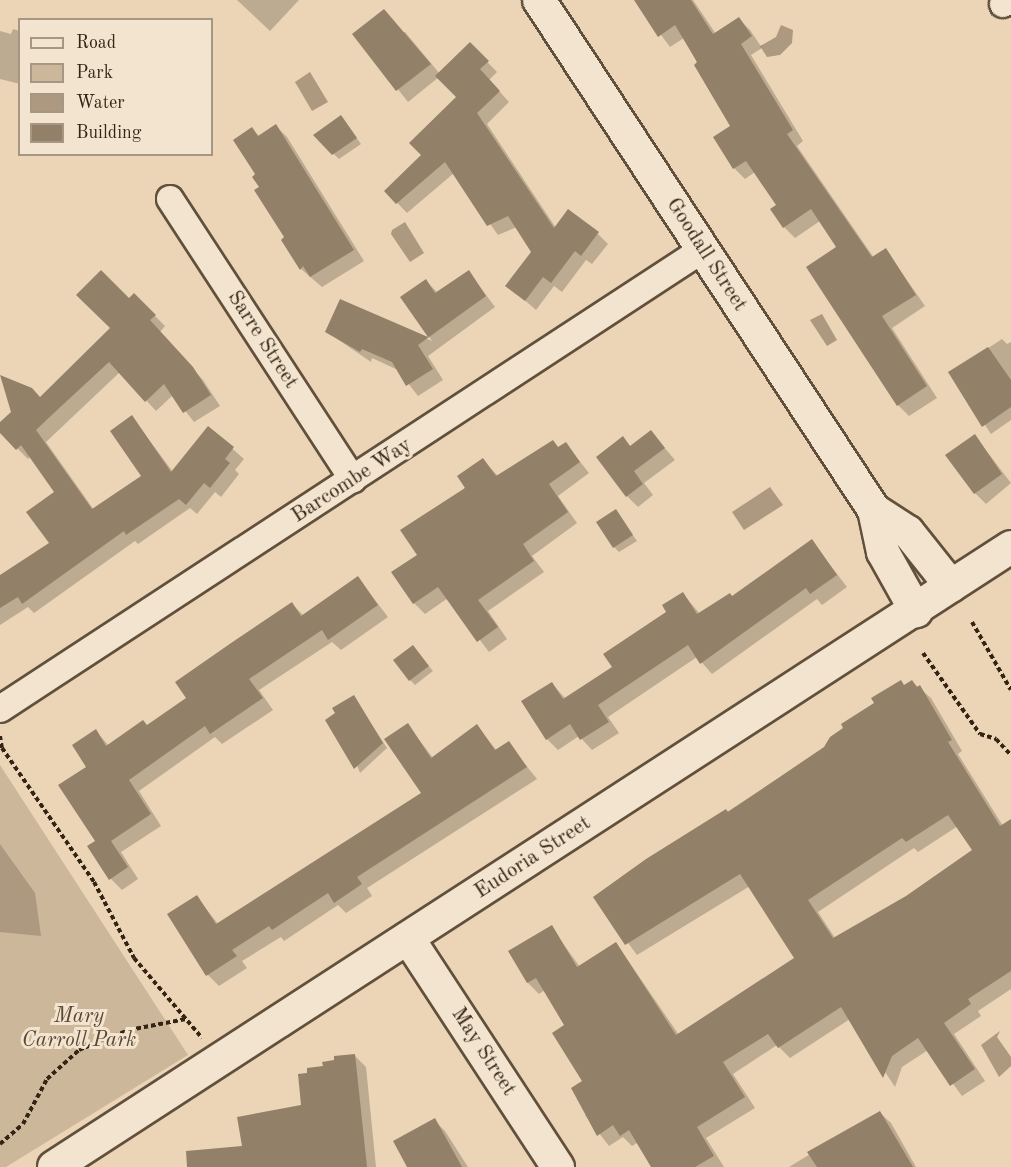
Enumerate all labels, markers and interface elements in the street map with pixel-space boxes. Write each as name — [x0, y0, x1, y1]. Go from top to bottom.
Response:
legend — [18, 18, 213, 156]
text: Road — [76, 34, 116, 52]
text: Park — [76, 64, 113, 82]
text: Water — [76, 94, 125, 112]
text: Building — [76, 124, 141, 142]
street label: Goodall Street — [660, 194, 752, 316]
street label: Sarre Street — [221, 286, 303, 394]
street label: Barcombe Way — [287, 433, 417, 529]
street label: Eudoria Street — [470, 811, 596, 905]
street label: May Street — [445, 1003, 521, 1101]
park label: Mary Carroll Park — [22, 1004, 136, 1054]

